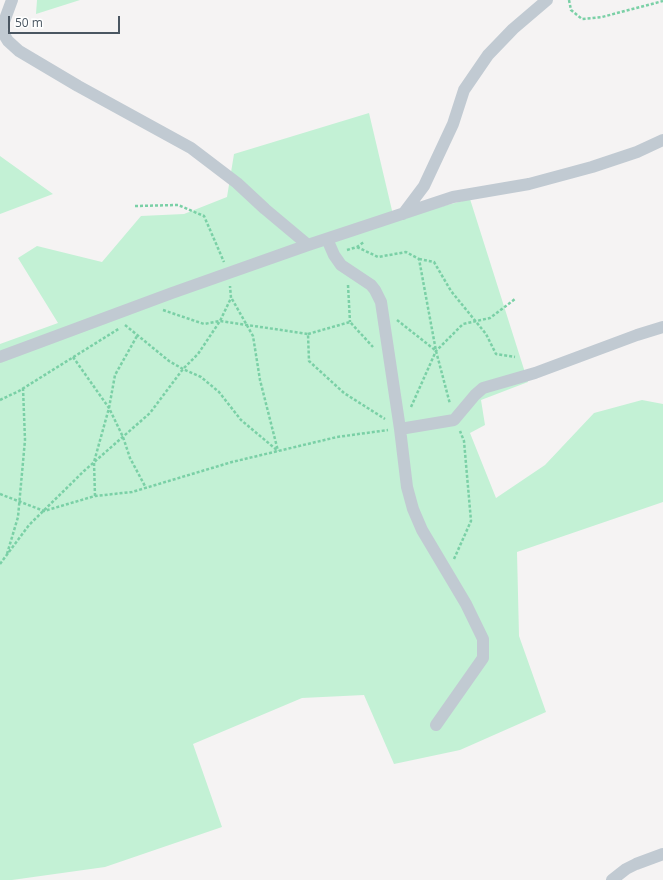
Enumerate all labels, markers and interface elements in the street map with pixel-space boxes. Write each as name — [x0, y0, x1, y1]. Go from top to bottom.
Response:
scale bar — [10, 8, 122, 34]
text: 50 m — [15, 14, 43, 31]

